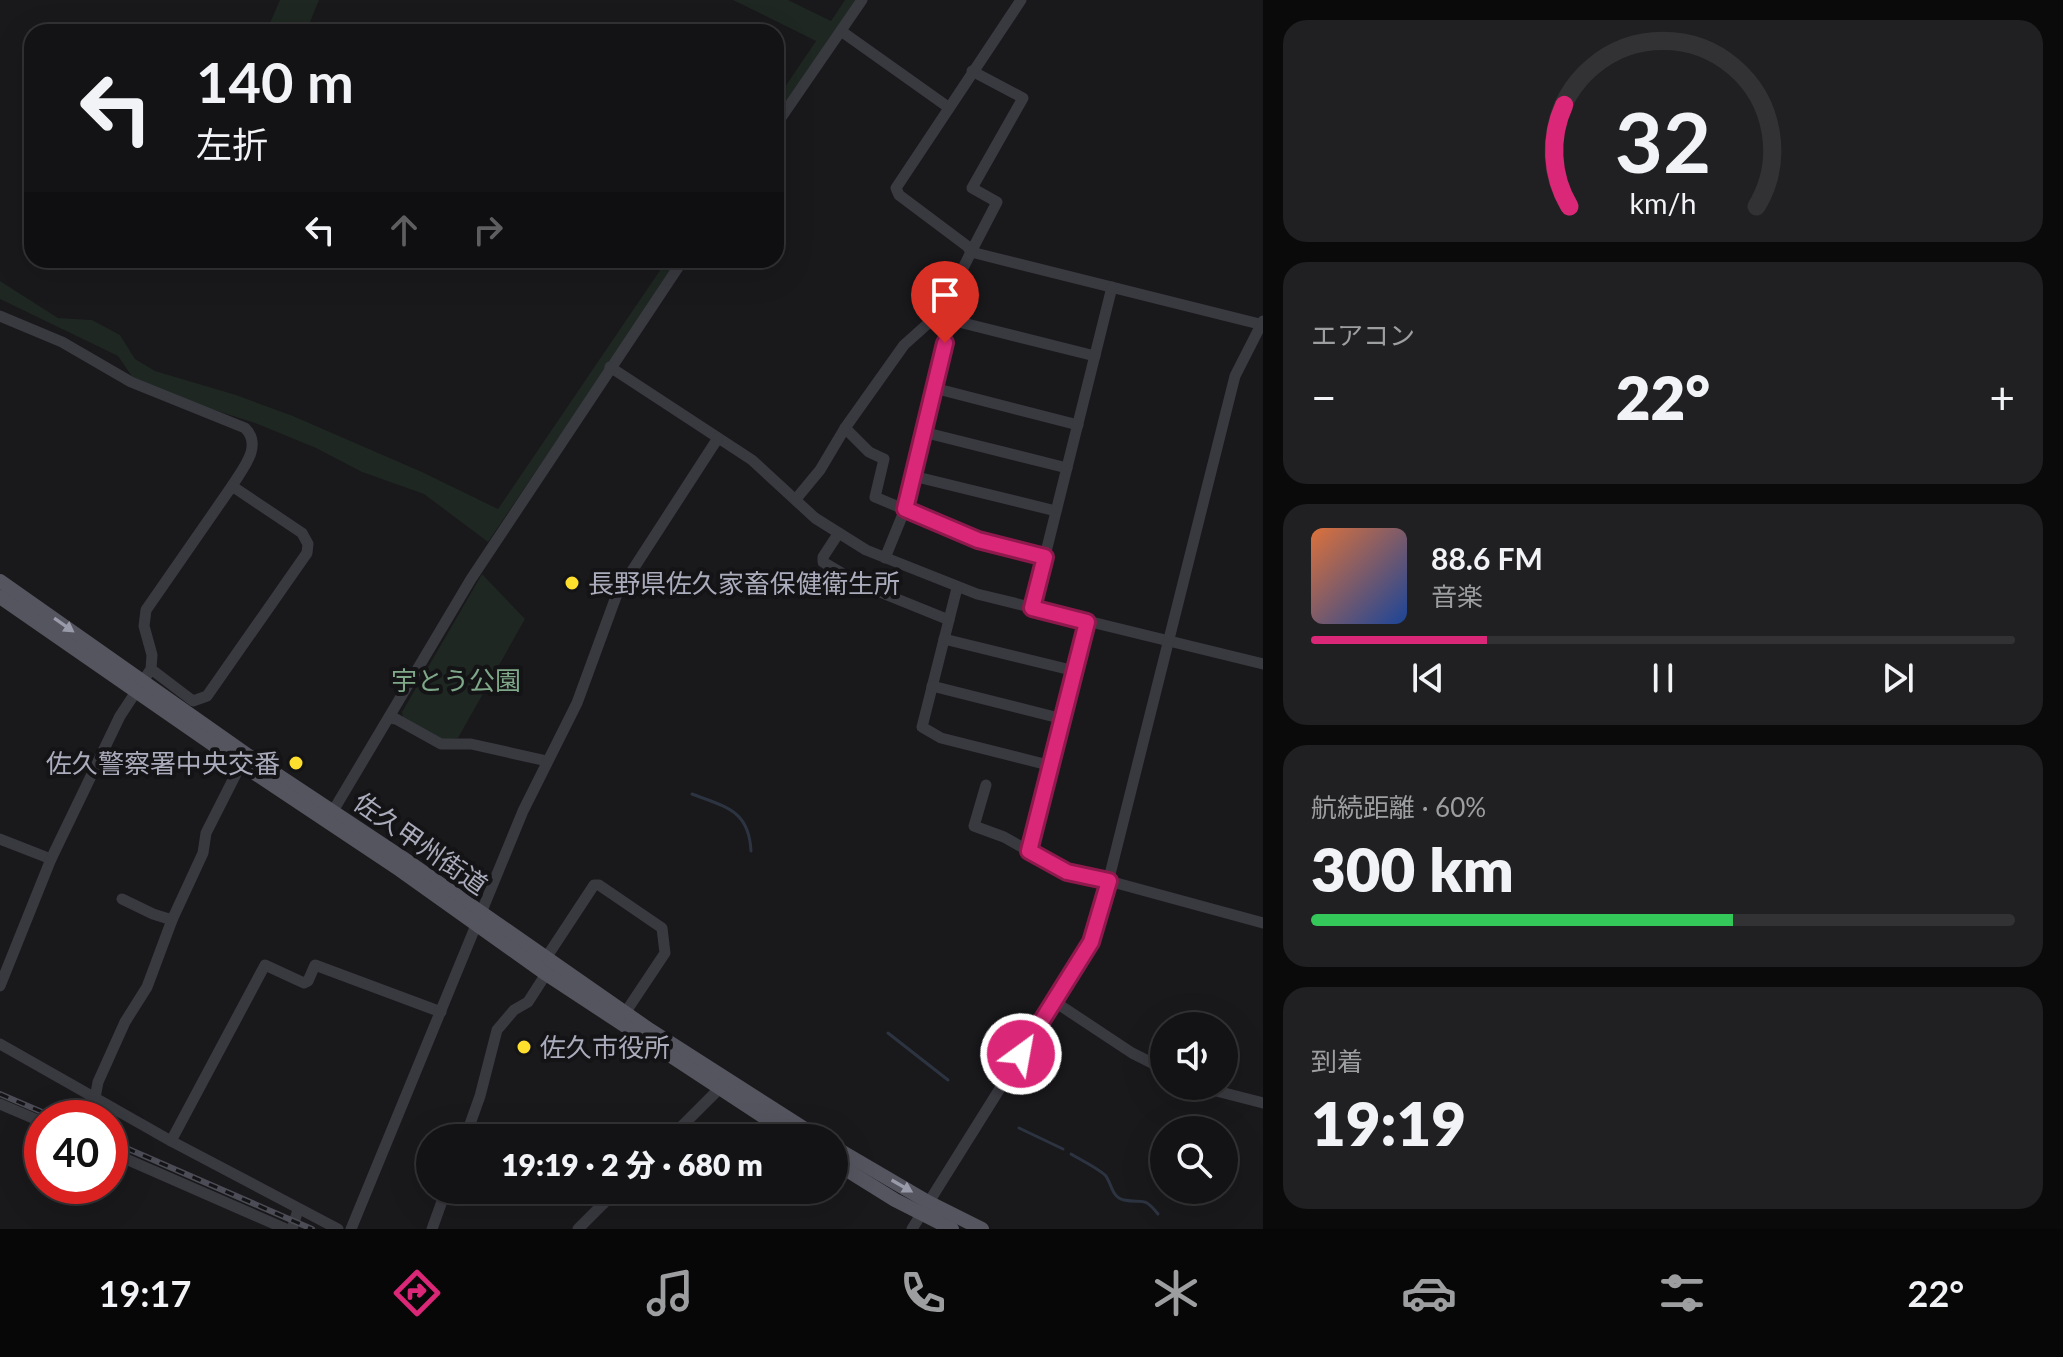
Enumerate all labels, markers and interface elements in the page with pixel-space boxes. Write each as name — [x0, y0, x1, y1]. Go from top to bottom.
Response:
text: 140 m — [196, 48, 354, 115]
icon: left — [64, 56, 168, 160]
text: 32 — [1615, 90, 1711, 190]
text: 左折 — [196, 122, 268, 166]
text: km/h — [1630, 186, 1696, 220]
icon: left — [298, 208, 342, 252]
icon: ahead — [382, 208, 426, 252]
icon: right — [466, 208, 510, 252]
pin — [911, 261, 979, 343]
icon: arrive — [923, 273, 967, 317]
text: エアコン — [1311, 319, 1415, 351]
text: 22° — [1616, 361, 1710, 433]
text: − — [1311, 371, 1337, 423]
text: + — [1989, 371, 2015, 423]
text: 88.6 FM — [1431, 540, 1543, 576]
place label: 長野県佐久家畜保健衛生所 — [588, 567, 900, 599]
marker: 長野県佐久家畜保健衛生所 — [563, 574, 581, 592]
text: 音楽 — [1431, 580, 1483, 612]
one-way arrow — [54, 617, 75, 632]
icon: previous — [1406, 656, 1450, 700]
icon: pause — [1641, 656, 1685, 700]
icon: next — [1876, 656, 1920, 700]
park label: 宇とう公園 — [391, 664, 521, 696]
place label: 佐久警察署中央交番 — [46, 747, 280, 779]
marker: 佐久警察署中央交番 — [287, 754, 305, 772]
street label: 佐久甲州街道 — [348, 785, 494, 901]
text: 航続距離 · 60% — [1311, 791, 1486, 823]
text: 300 km — [1311, 833, 1514, 905]
position arrow — [979, 1012, 1063, 1096]
map controls — [1150, 1012, 1238, 1204]
button: sound — [1150, 1012, 1238, 1100]
place label: 佐久市役所 — [540, 1031, 670, 1063]
marker: 佐久市役所 — [515, 1038, 533, 1056]
text: 到着 — [1311, 1045, 1363, 1077]
text: 19:19 — [1311, 1087, 1466, 1159]
speed limit sign: 40 — [24, 1100, 128, 1204]
button: search — [1150, 1116, 1238, 1204]
text: 19:19 · 2 分 · 680 m — [501, 1146, 763, 1182]
one-way arrow — [890, 1179, 913, 1193]
icon: directions — [389, 1265, 445, 1321]
icon: music — [642, 1265, 698, 1321]
icon: phone — [895, 1265, 951, 1321]
icon: climate — [1148, 1265, 1204, 1321]
icon: car — [1401, 1265, 1457, 1321]
icon: filters — [1654, 1265, 1710, 1321]
text: 19:17 — [99, 1271, 191, 1315]
text: 22° — [1908, 1271, 1964, 1315]

